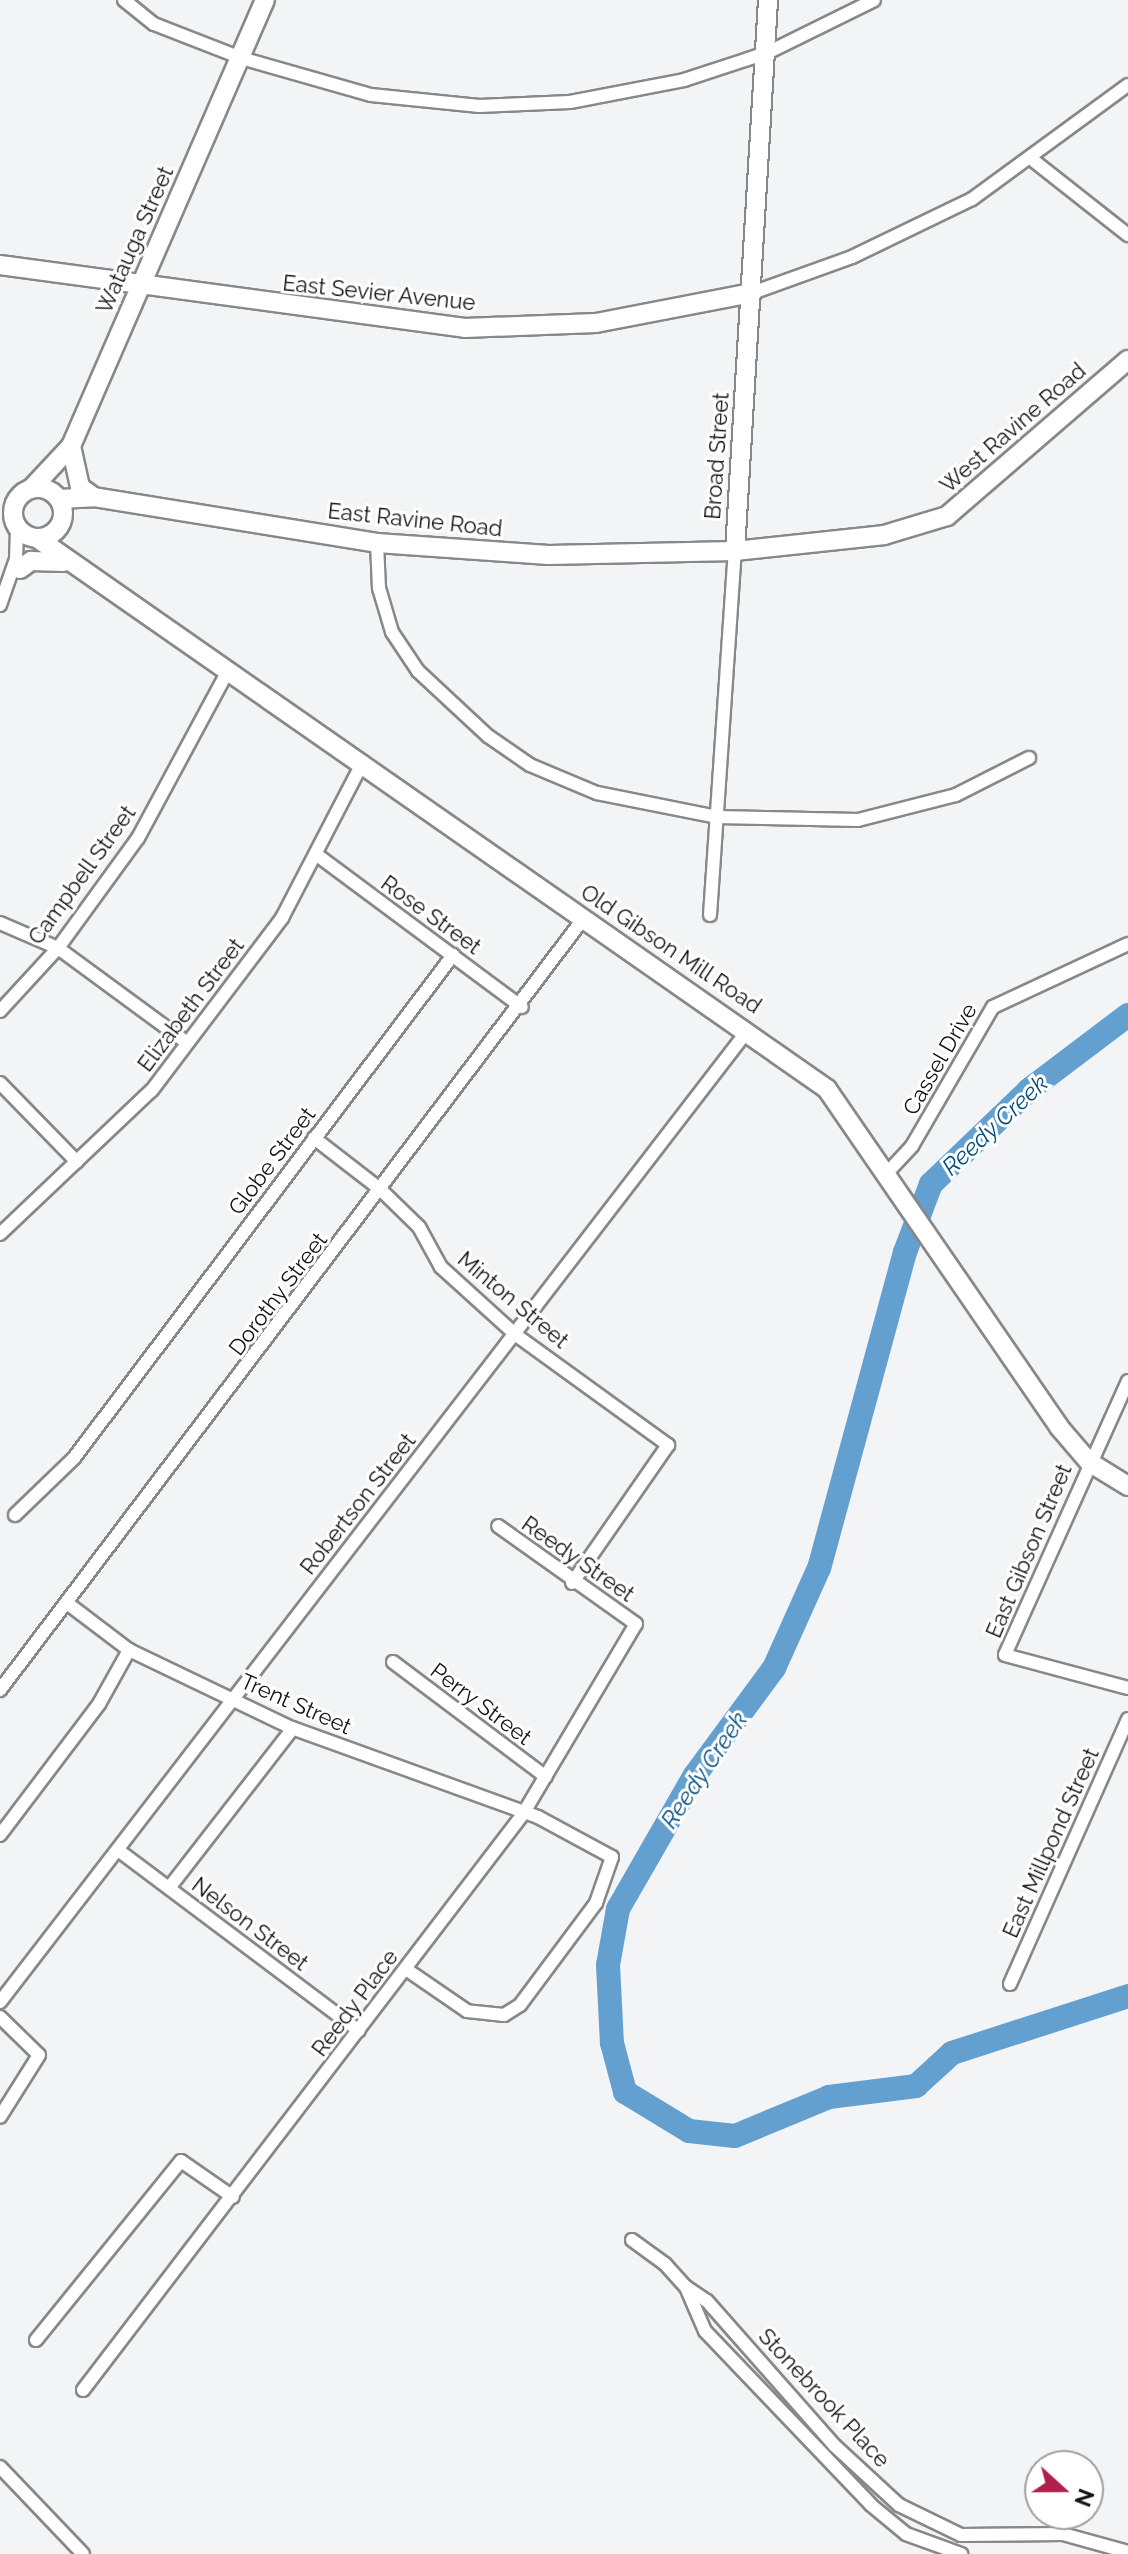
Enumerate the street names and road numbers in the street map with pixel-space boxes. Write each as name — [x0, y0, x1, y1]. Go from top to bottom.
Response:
street label: Watauga Street — [91, 162, 179, 318]
street label: East Sevier Avenue — [281, 270, 477, 316]
street label: West Ravine Road — [935, 358, 1091, 498]
street label: Broad Street — [699, 392, 735, 520]
street label: East Ravine Road — [326, 498, 504, 542]
street label: Campbell Street — [23, 800, 141, 950]
street label: Rose Street — [376, 870, 486, 960]
street label: Old Gibson Mill Road — [576, 879, 766, 1019]
street label: Elizabeth Street — [132, 933, 250, 1077]
street label: Cassel Drive — [897, 998, 983, 1120]
street label: Globe Street — [223, 1102, 321, 1220]
street label: Dorothy Street — [223, 1227, 333, 1361]
street label: Minton Street — [452, 1246, 574, 1354]
street label: Robertson Street — [295, 1428, 421, 1580]
street label: East Gibson Street — [980, 1460, 1078, 1642]
street label: Reedy Street — [516, 1510, 640, 1608]
street label: Perry Street — [425, 1657, 537, 1751]
street label: Trent Street — [237, 1668, 355, 1740]
street label: East Millpond Street — [997, 1744, 1105, 1942]
street label: Nelson Street — [187, 1872, 313, 1976]
street label: Reedy Place — [306, 1944, 404, 2062]
street label: Stonebrook Place — [753, 2323, 895, 2473]

